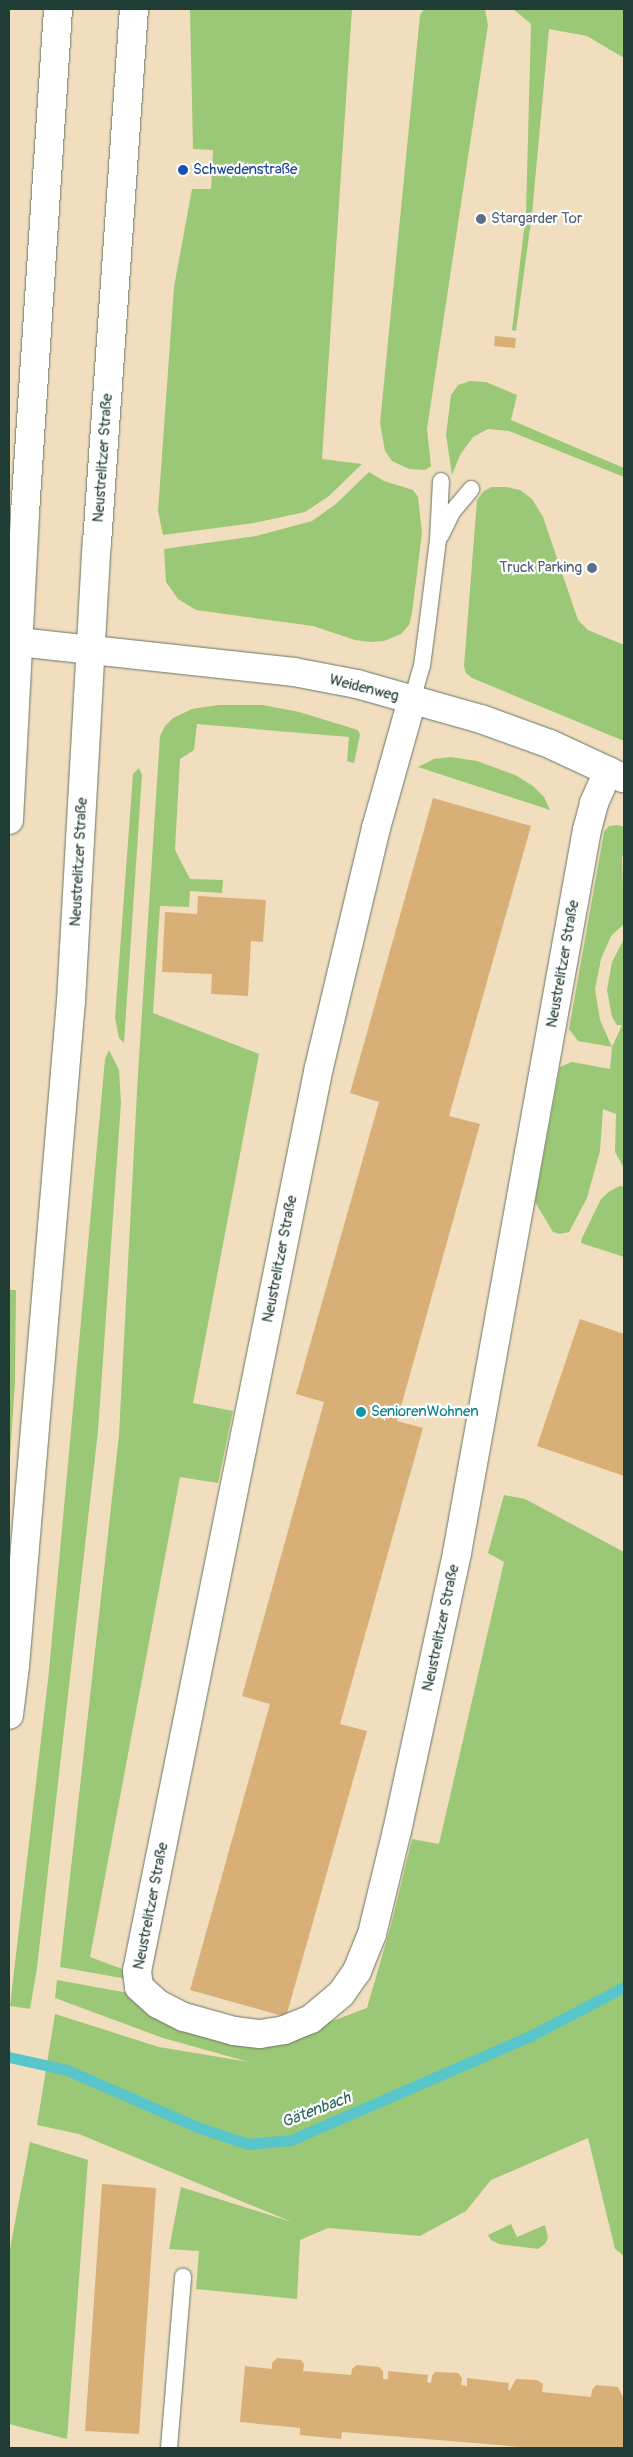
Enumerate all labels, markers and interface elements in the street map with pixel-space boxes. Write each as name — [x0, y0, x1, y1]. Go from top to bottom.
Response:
place label: Schwedenstraße — [193, 161, 297, 179]
marker: Schwedenstraße — [177, 164, 189, 176]
place label: Stargarder Tor — [491, 210, 582, 228]
marker: Stargarder Tor — [475, 213, 487, 225]
street label: Neustrelitzer Straße — [90, 393, 116, 523]
place label: Truck Parking — [499, 559, 582, 577]
marker: Truck Parking — [586, 562, 598, 574]
street label: Weidenweg — [327, 671, 401, 705]
street label: Neustrelitzer Straße — [67, 797, 91, 927]
street label: Neustrelitzer Straße — [543, 899, 583, 1029]
street label: Neustrelitzer Straße — [259, 1194, 301, 1324]
place label: SeniorenWohnen — [371, 1403, 479, 1421]
marker: SeniorenWohnen — [355, 1406, 367, 1418]
street label: Neustrelitzer Straße — [419, 1563, 463, 1693]
street label: Neustrelitzer Straße — [130, 1841, 172, 1971]
water label: Gätenbach — [279, 2088, 353, 2132]

